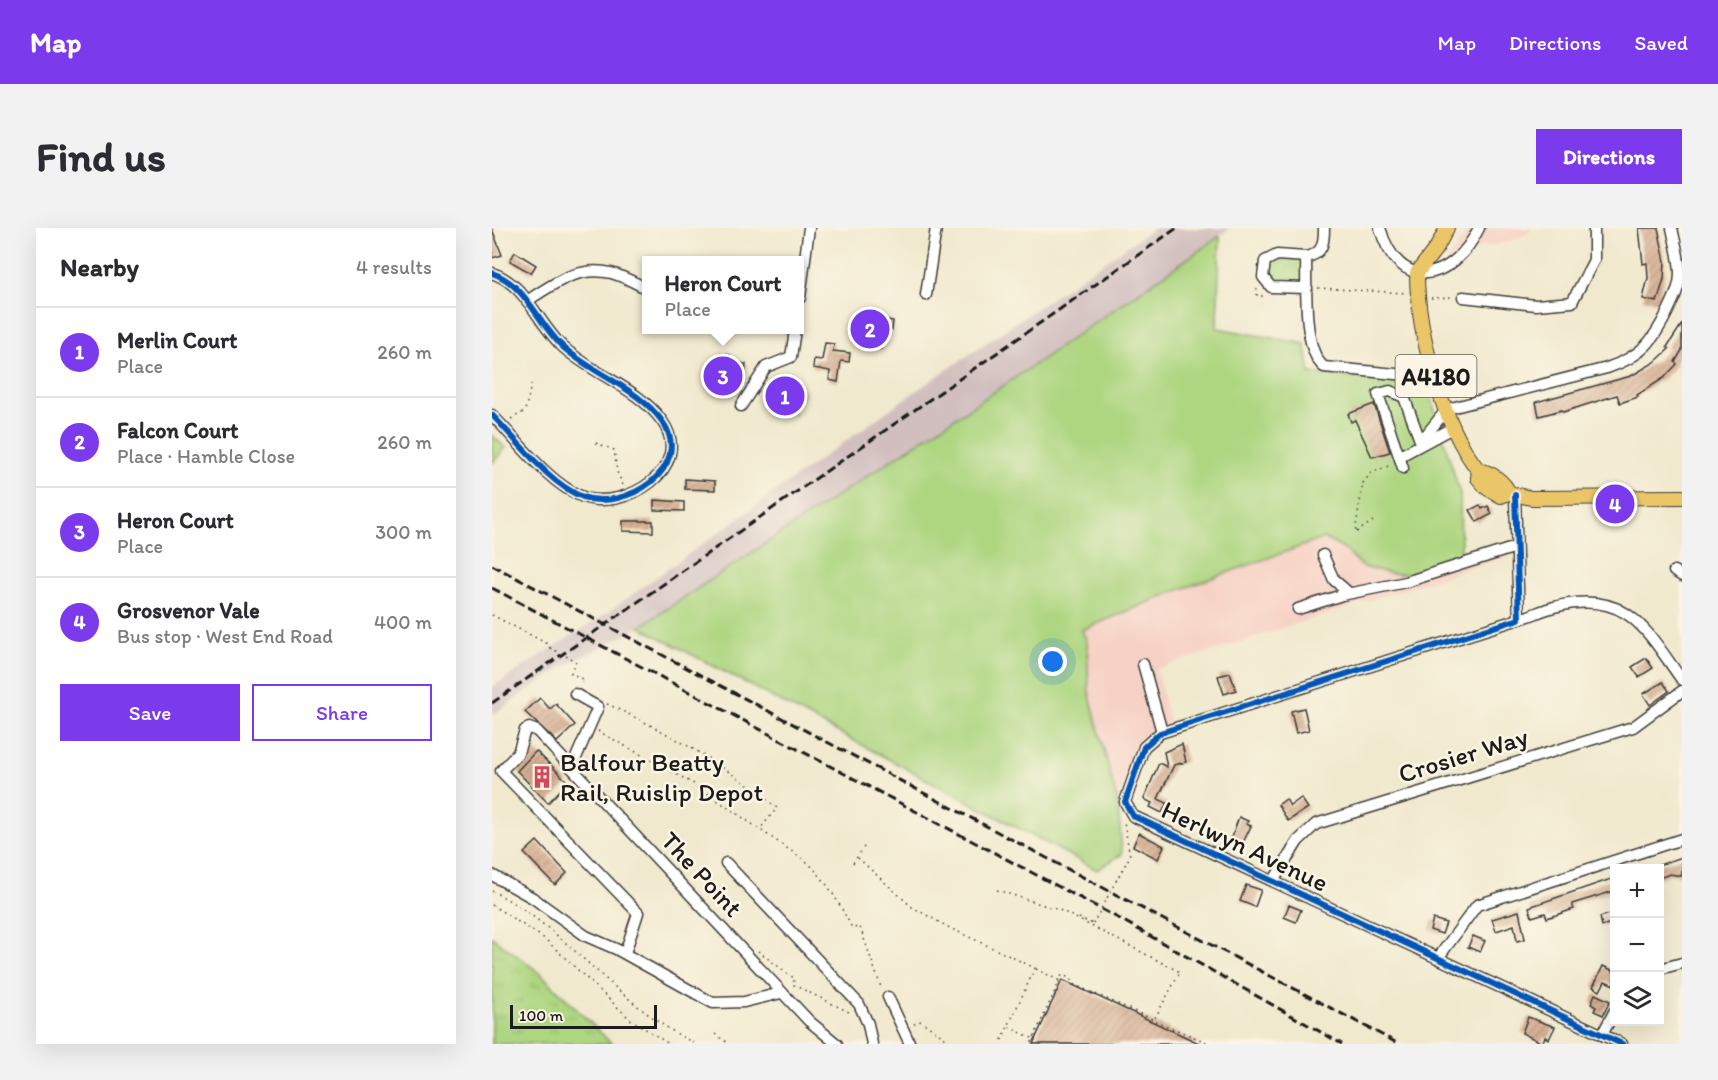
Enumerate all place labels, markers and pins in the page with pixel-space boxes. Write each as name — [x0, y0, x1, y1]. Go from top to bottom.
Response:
pin: 2 — [850, 306, 890, 352]
pin: 3 — [704, 354, 742, 398]
pin: 1 — [766, 374, 804, 418]
pin: 4 — [1596, 482, 1634, 526]
place label: Balfour Beatty Rail, Ruislip Depot — [560, 746, 764, 808]
building icon: Balfour Beatty Rail, Ruislip Depot — [529, 764, 555, 790]

